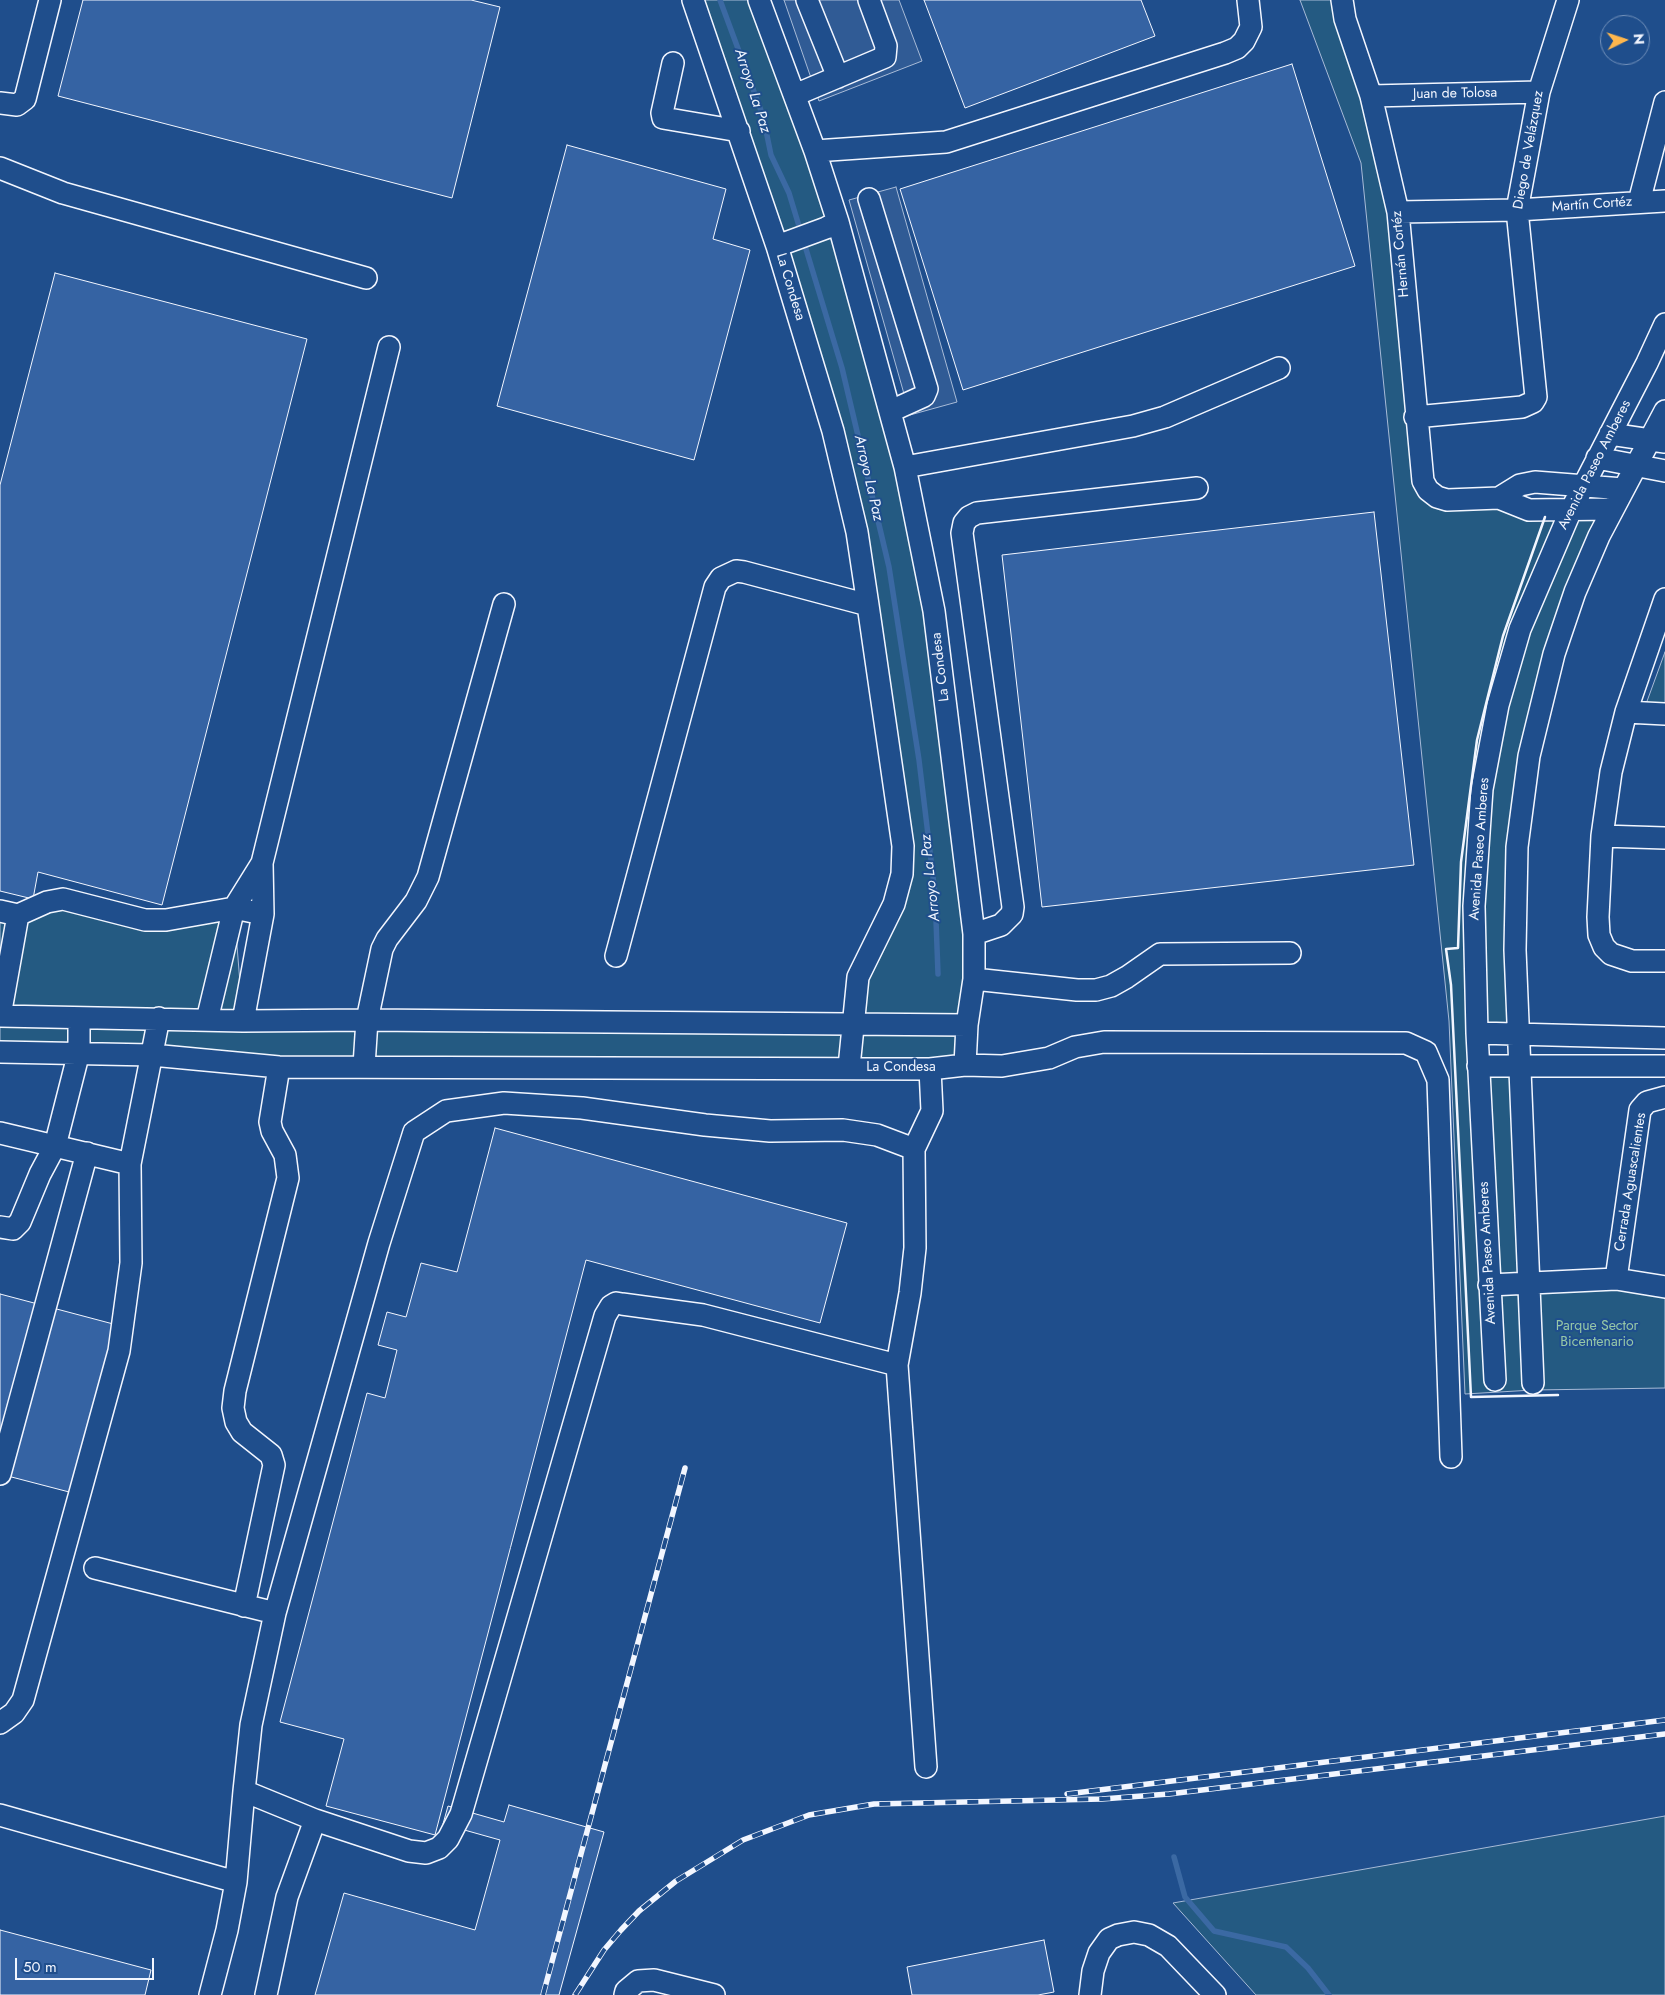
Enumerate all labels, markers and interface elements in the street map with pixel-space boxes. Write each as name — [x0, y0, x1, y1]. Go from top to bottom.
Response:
north arrow — [1600, 15, 1650, 65]
text: N — [1629, 33, 1649, 45]
water label: Arroyo La Paz — [730, 47, 774, 135]
street label: Juan de Tolosa — [1413, 85, 1497, 103]
street label: Diego de Velázquez — [1510, 89, 1548, 211]
street label: Martín Cortéz — [1551, 194, 1633, 216]
street label: Hernán Cortéz — [1389, 210, 1413, 298]
street label: La Condesa — [772, 251, 808, 323]
street label: Avenida Paseo Amberes — [1555, 397, 1635, 533]
water label: Arroyo La Paz — [849, 433, 887, 523]
street label: La Condesa — [928, 632, 954, 702]
street label: Avenida Paseo Amberes — [1467, 777, 1493, 921]
water label: Arroyo La Paz — [917, 833, 945, 923]
street label: La Condesa — [866, 1060, 936, 1076]
street label: Cerrada Aguascalientes — [1612, 1112, 1650, 1252]
street label: Avenida Paseo Amberes — [1476, 1181, 1500, 1325]
park label: Parque Sector Bicentenario — [1556, 1319, 1638, 1351]
scale bar — [18, 1948, 156, 1980]
text: 50 m — [23, 1956, 57, 1978]

